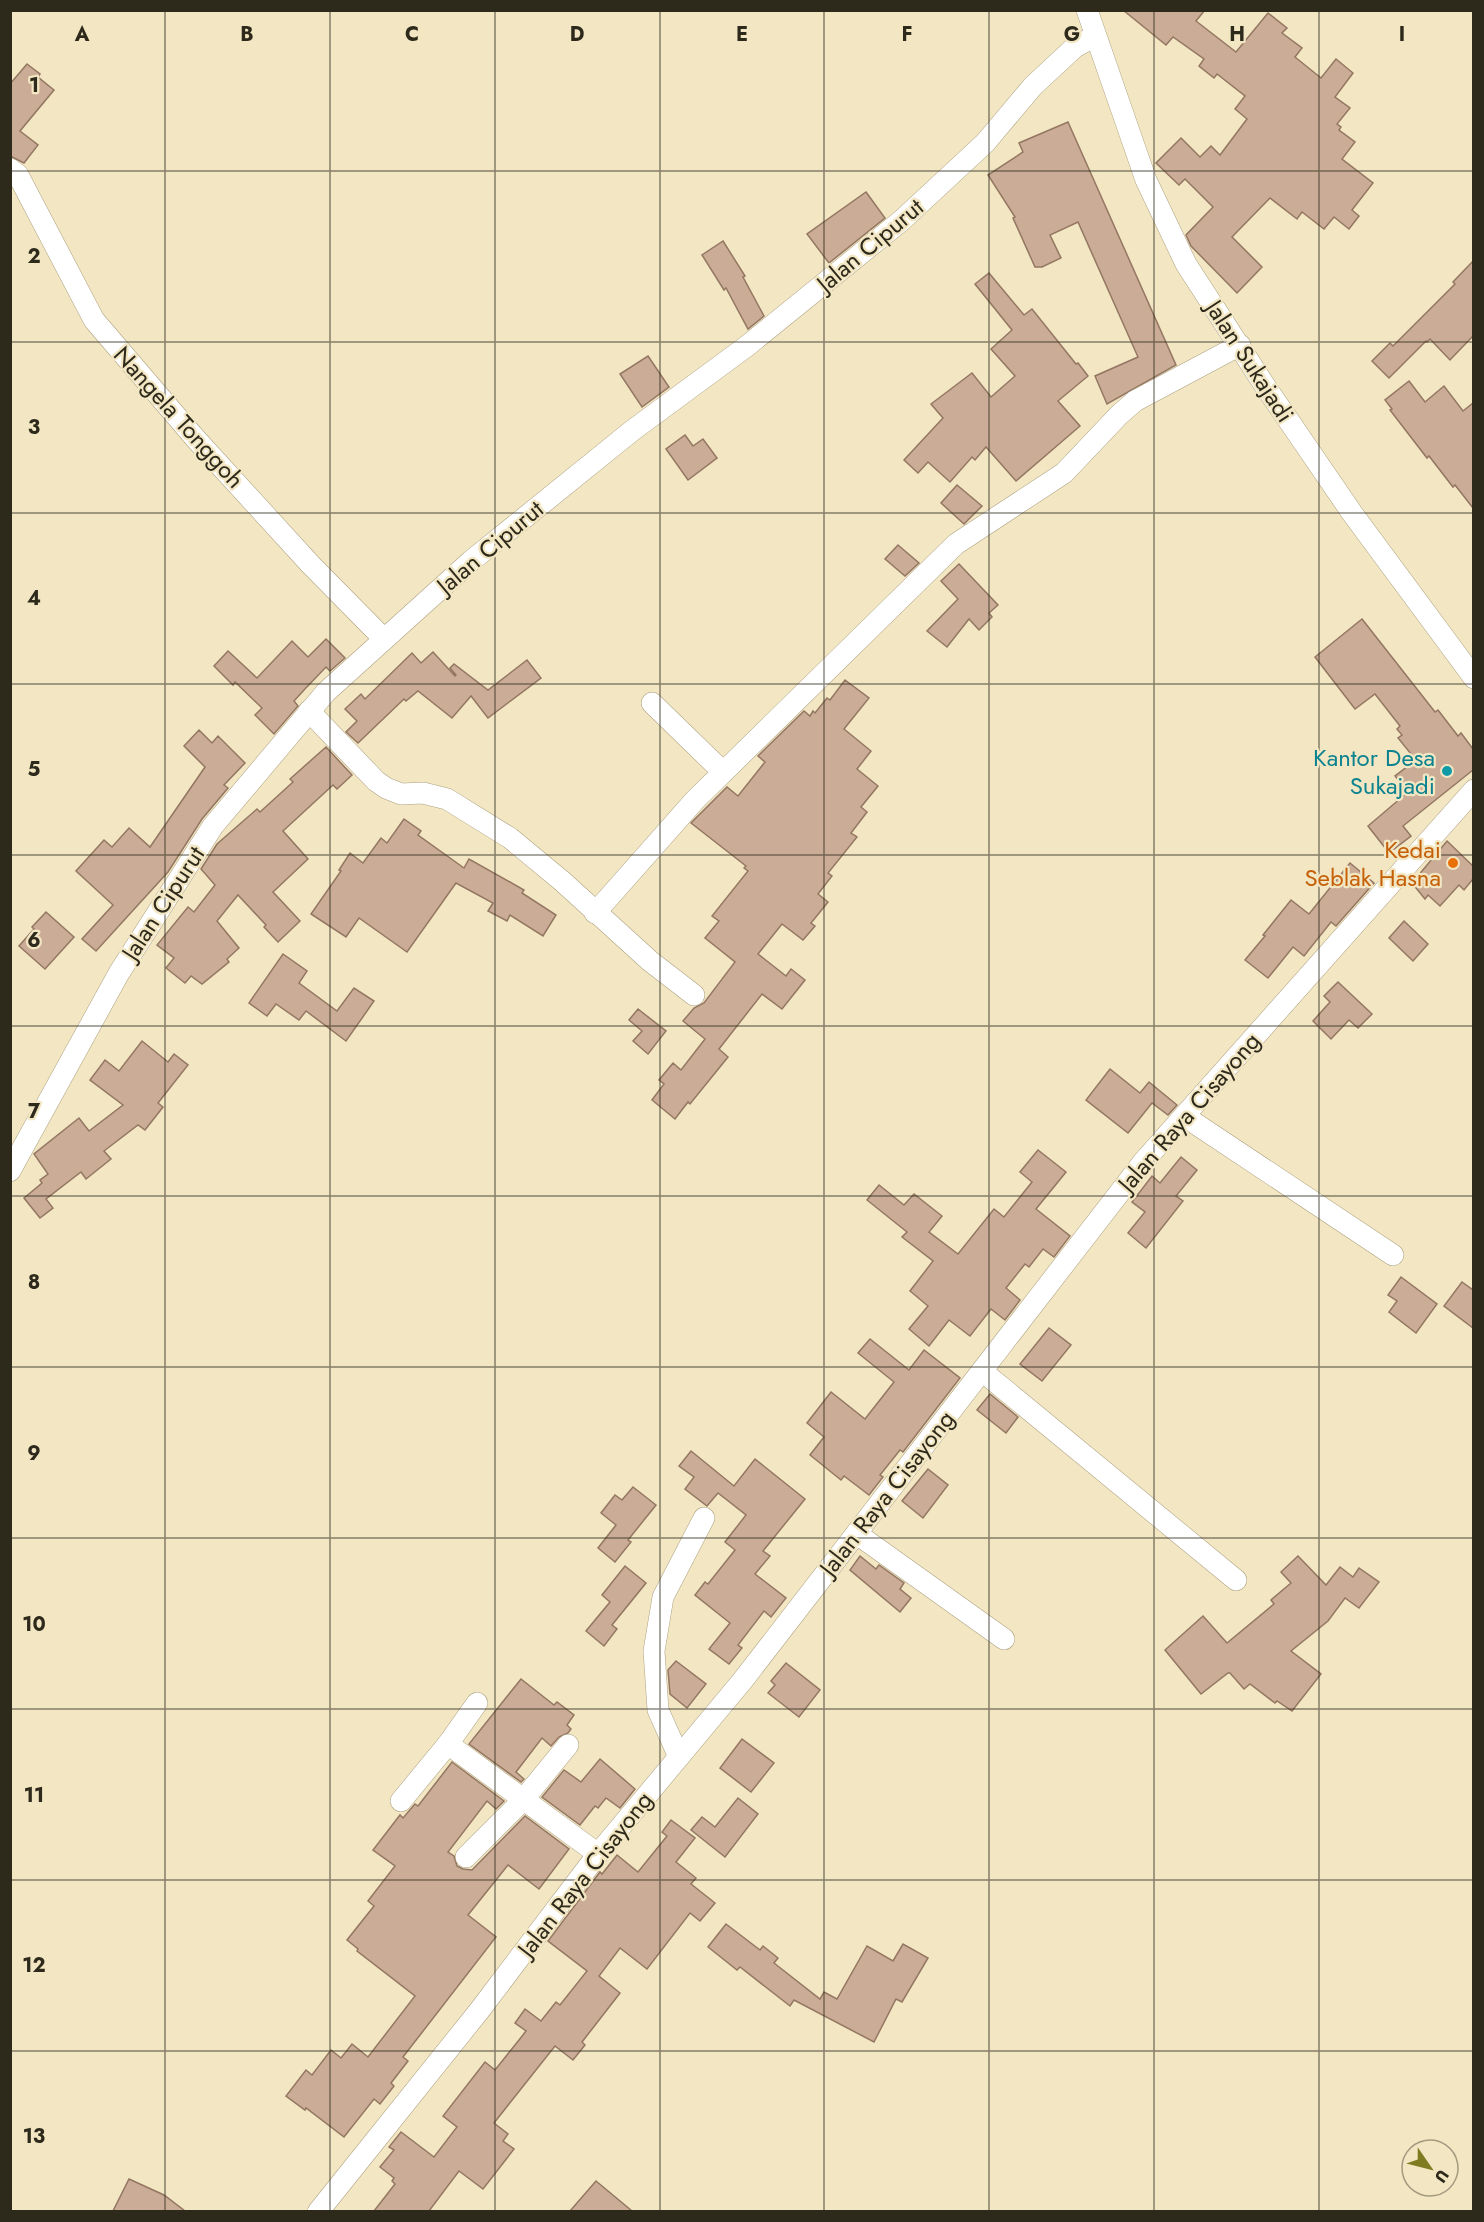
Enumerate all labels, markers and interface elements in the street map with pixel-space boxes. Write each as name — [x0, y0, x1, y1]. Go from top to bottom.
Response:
text: A — [74, 20, 90, 49]
text: B — [240, 20, 254, 49]
text: C — [405, 20, 419, 49]
text: D — [570, 20, 584, 49]
text: E — [736, 20, 748, 49]
text: F — [901, 20, 913, 49]
text: G — [1064, 20, 1080, 49]
text: H — [1229, 20, 1245, 49]
text: I — [1399, 20, 1405, 49]
text: 1 — [29, 71, 39, 100]
street label: Jalan Cipurut — [807, 190, 931, 302]
text: 2 — [27, 242, 41, 271]
street label: Jalan Sukajadi — [1196, 290, 1303, 429]
street label: Nangela Tonggoh — [106, 338, 252, 496]
text: 3 — [28, 413, 40, 442]
street label: Jalan Cipurut — [427, 492, 551, 604]
text: 4 — [27, 584, 41, 613]
place label: Kantor Desa Sukajadi — [1313, 740, 1435, 803]
text: 5 — [28, 755, 41, 784]
marker: Kantor Desa Sukajadi — [1440, 764, 1454, 778]
place label: Kedai Seblak Hasna — [1304, 832, 1441, 895]
street label: Jalan Cipurut — [111, 839, 213, 969]
marker: Kedai Seblak Hasna — [1446, 856, 1460, 870]
text: 6 — [27, 926, 41, 955]
street label: Jalan Raya Cisayong — [1108, 1024, 1268, 1202]
text: 7 — [28, 1097, 41, 1126]
text: 8 — [28, 1268, 40, 1297]
street label: Jalan Raya Cisayong — [809, 1403, 963, 1586]
text: 9 — [27, 1439, 41, 1468]
text: 10 — [22, 1610, 46, 1639]
text: 11 — [24, 1781, 44, 1810]
street label: Jalan Raya Cisayong — [507, 1784, 661, 1967]
text: 12 — [22, 1951, 46, 1980]
text: 13 — [23, 2122, 45, 2151]
north arrow — [1400, 2138, 1460, 2198]
text: U — [1429, 2165, 1455, 2188]

